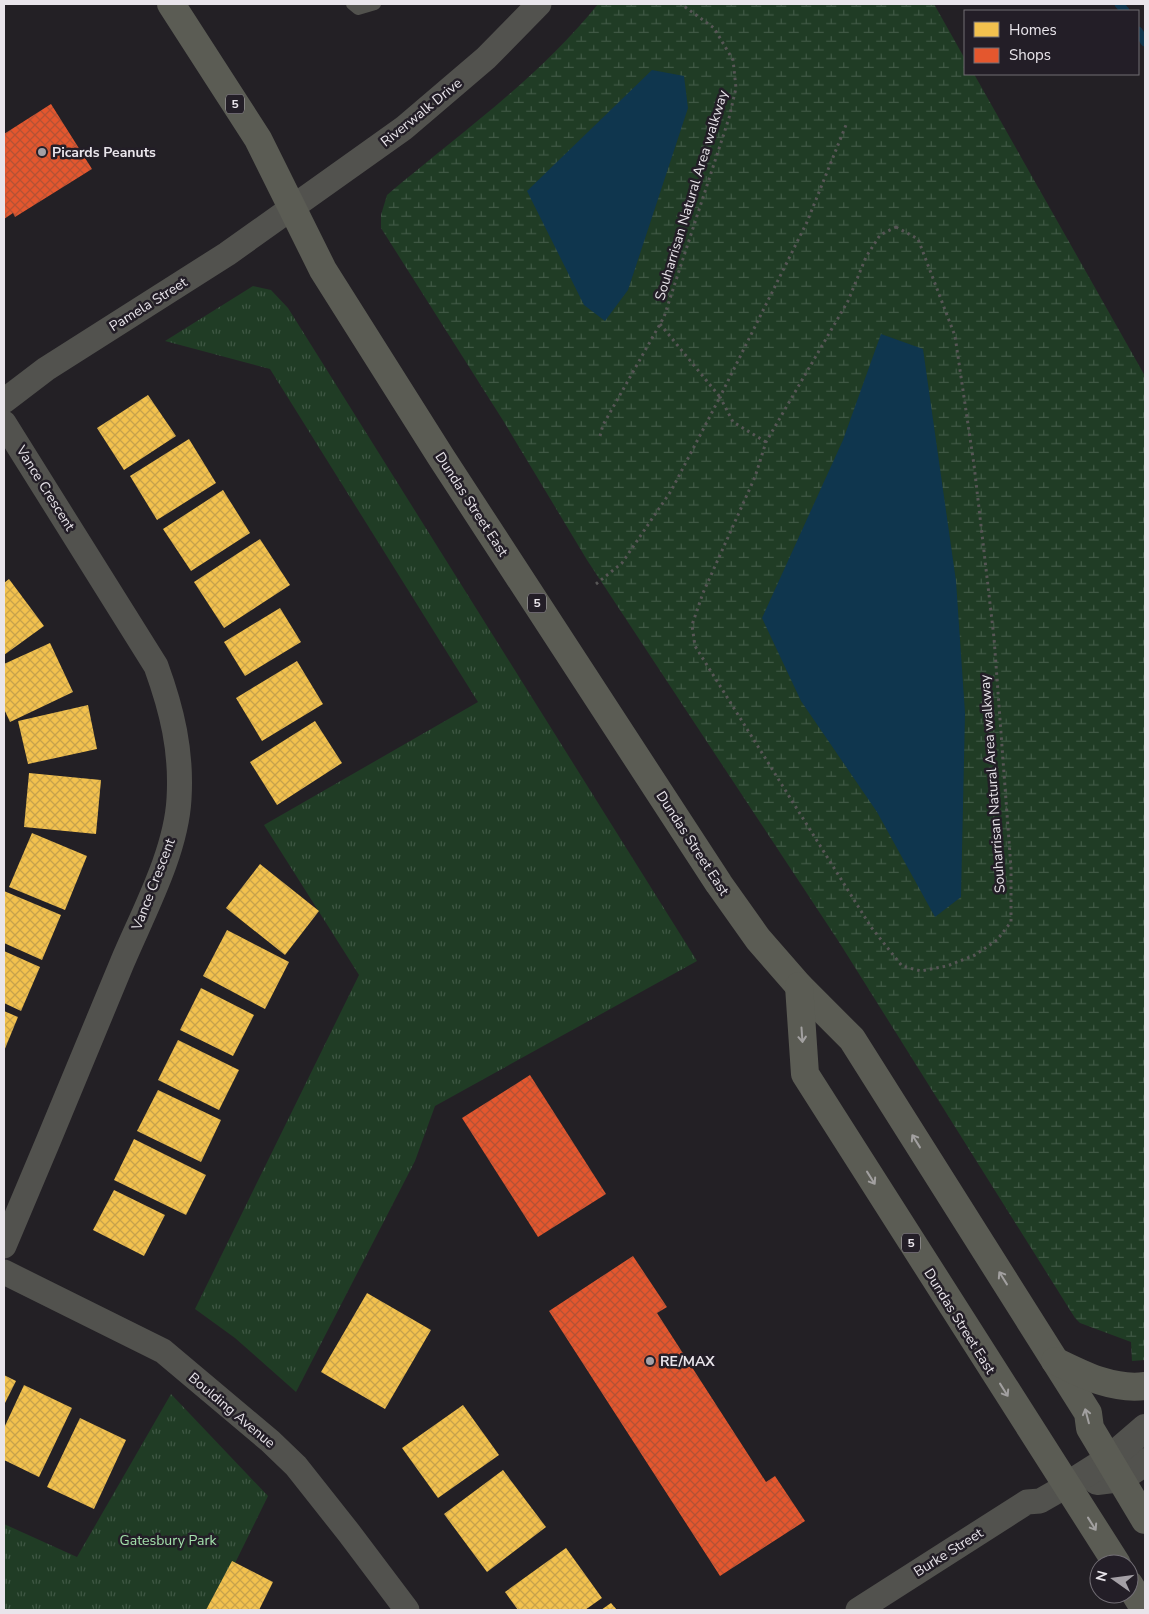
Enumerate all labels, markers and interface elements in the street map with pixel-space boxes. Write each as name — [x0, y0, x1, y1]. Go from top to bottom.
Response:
legend — [964, 10, 1139, 75]
text: Homes — [1009, 20, 1057, 40]
text: Shops — [1009, 45, 1051, 65]
street label: Riverwalk Drive — [377, 74, 466, 151]
street label: Souharrisan Natural Area walkway — [650, 87, 733, 303]
road number: 5 — [226, 95, 244, 114]
place label: Picards Peanuts — [52, 143, 156, 162]
marker: Picards Peanuts — [36, 146, 48, 158]
street label: Pamela Street — [106, 273, 191, 336]
street label: Vance Crescent — [11, 441, 79, 534]
street label: Dundas Street East — [431, 448, 513, 560]
road number: 5 — [528, 594, 546, 612]
street label: Souharrisan Natural Area walkway — [975, 673, 1010, 894]
street label: Dundas Street East — [652, 787, 734, 899]
street label: Vance Crescent — [127, 836, 180, 934]
one-way arrow — [798, 1026, 807, 1042]
one-way arrow — [911, 1134, 921, 1148]
one-way arrow — [866, 1171, 876, 1185]
road number: 5 — [902, 1234, 920, 1252]
street label: Dundas Street East — [919, 1265, 1000, 1378]
one-way arrow — [997, 1272, 1007, 1286]
place label: RE/MAX — [660, 1352, 715, 1371]
marker: RE/MAX — [644, 1355, 656, 1367]
street label: Boulding Avenue — [184, 1368, 279, 1452]
one-way arrow — [999, 1382, 1009, 1396]
one-way arrow — [1082, 1409, 1092, 1425]
one-way arrow — [1088, 1517, 1098, 1531]
street label: Burke Street — [910, 1524, 987, 1581]
park label: Gatesbury Park — [120, 1531, 217, 1550]
north arrow — [1089, 1554, 1139, 1604]
text: N — [1091, 1569, 1112, 1583]

